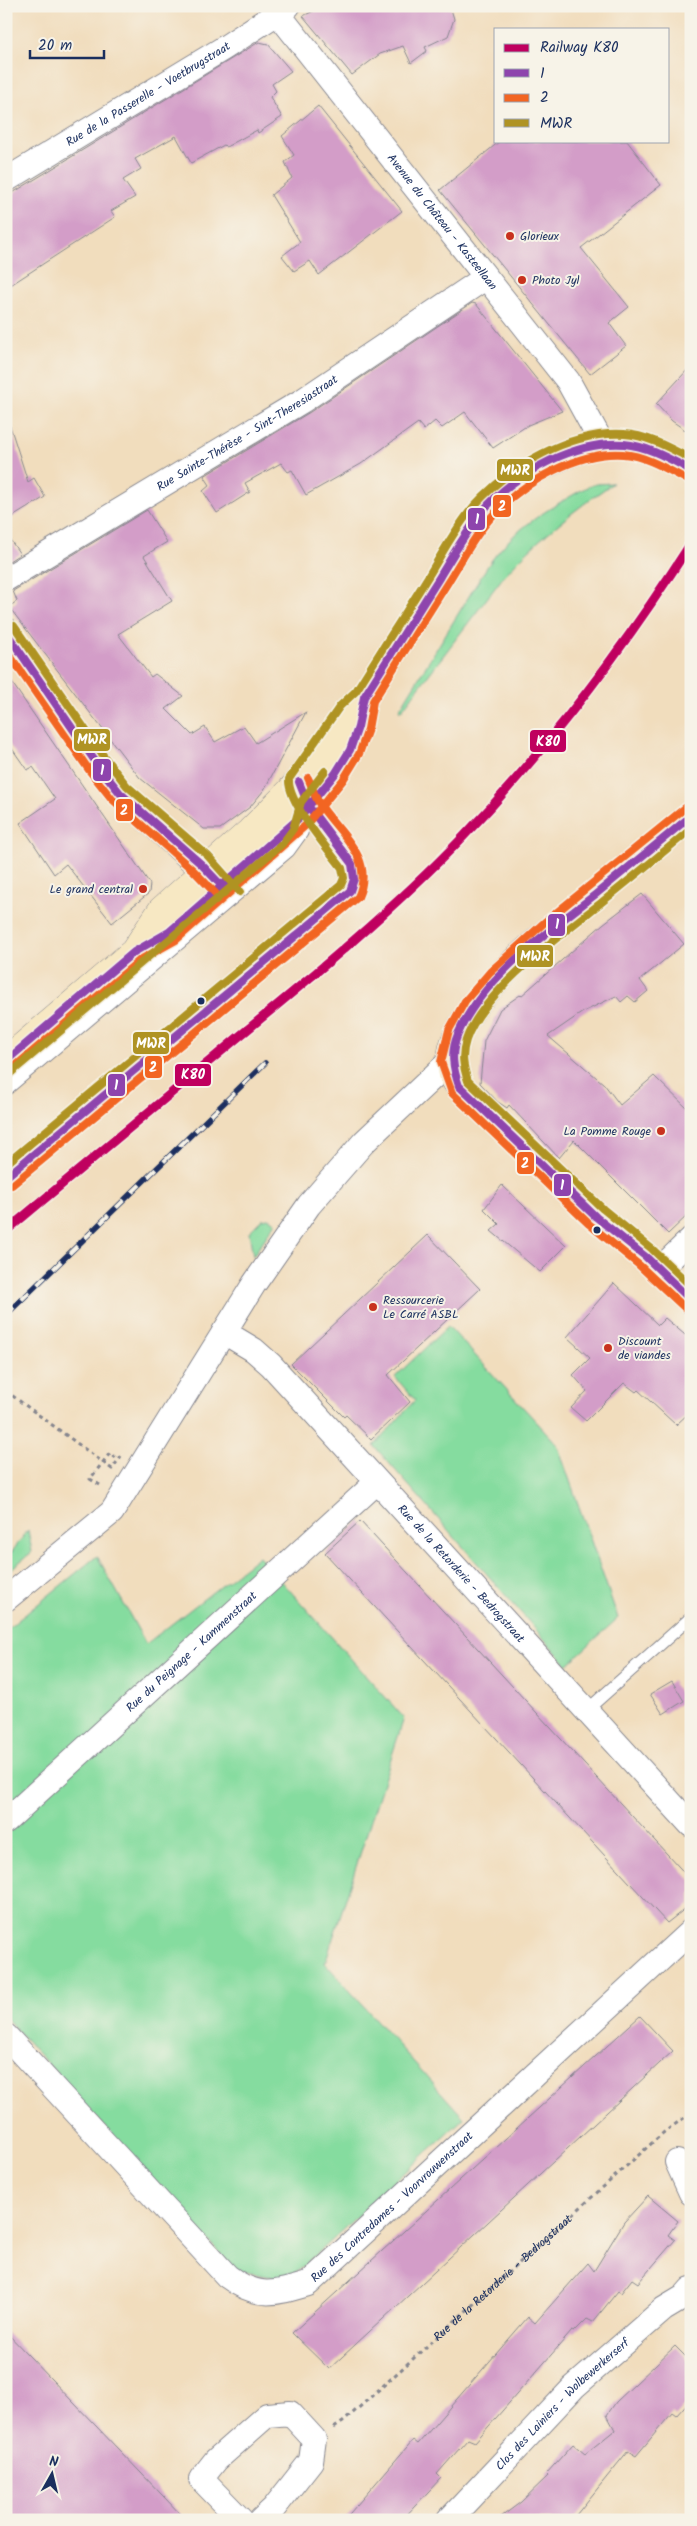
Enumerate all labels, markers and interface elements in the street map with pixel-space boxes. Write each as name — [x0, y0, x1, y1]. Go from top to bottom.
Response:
scale bar — [30, 28, 104, 60]
legend — [494, 28, 670, 142]
text: 20 m — [38, 34, 72, 58]
text: Railway K80 — [540, 36, 619, 60]
street label: Rue de la Passerelle - Voetbrugstraat — [62, 37, 235, 151]
text: 1 — [540, 62, 545, 86]
text: 2 — [540, 86, 549, 110]
text: MWR — [540, 112, 573, 136]
street label: Avenue du Château - Kasteellaan — [382, 149, 502, 294]
place label: Glorieux — [520, 227, 560, 246]
marker: Glorieux — [504, 230, 516, 242]
place label: Photo Jyl — [532, 271, 580, 290]
marker: Photo Jyl — [516, 274, 528, 286]
street label: Rue Sainte-Thérèse - Sint-Theresiastraat — [153, 370, 342, 496]
line badge: MWR — [496, 458, 534, 482]
text: MWR — [500, 460, 531, 482]
line badge: 2 — [492, 494, 512, 518]
text: 2 — [498, 496, 506, 518]
line badge: 1 — [467, 507, 486, 531]
text: 1 — [475, 509, 480, 531]
line badge: MWR — [73, 728, 111, 752]
text: MWR — [77, 729, 108, 751]
line badge: K80 — [529, 729, 567, 753]
text: K80 — [536, 731, 561, 753]
line badge: 1 — [92, 758, 112, 782]
text: 1 — [100, 760, 105, 782]
line badge: 2 — [115, 798, 134, 822]
text: 2 — [120, 800, 128, 822]
place label: Le grand central — [49, 880, 133, 899]
marker: Le grand central — [137, 883, 149, 895]
line badge: 1 — [547, 913, 566, 937]
text: 1 — [555, 914, 560, 936]
line badge: MWR — [516, 944, 554, 968]
text: MWR — [520, 946, 551, 968]
unlabelled marker — [196, 996, 206, 1006]
line badge: MWR — [132, 1031, 170, 1055]
text: MWR — [136, 1033, 167, 1055]
line badge: 2 — [144, 1055, 163, 1079]
text: 2 — [149, 1057, 157, 1079]
line badge: K80 — [174, 1063, 212, 1087]
text: K80 — [181, 1064, 206, 1086]
line badge: 1 — [107, 1073, 126, 1097]
text: 1 — [114, 1075, 119, 1097]
place label: La Pomme Rouge — [563, 1122, 652, 1141]
marker: La Pomme Rouge — [655, 1125, 667, 1137]
line badge: 2 — [516, 1151, 535, 1175]
text: 2 — [521, 1153, 529, 1175]
line badge: 1 — [553, 1173, 572, 1197]
text: 1 — [560, 1175, 565, 1197]
unlabelled marker — [592, 1225, 602, 1235]
place label: Ressourcerie Le Carré ASBL — [383, 1291, 458, 1324]
marker: Ressourcerie Le Carré ASBL — [367, 1301, 379, 1313]
place label: Discount de viandes — [618, 1332, 671, 1365]
marker: Discount de viandes — [602, 1342, 614, 1354]
street label: Rue de la Retorderie - Bedrogstraat — [393, 1500, 530, 1647]
street label: Rue du Peignage - Kammenstraat — [121, 1587, 261, 1717]
street label: Rue des Contredames - Voorvrouwenstraat — [306, 2127, 478, 2287]
street label: Rue de la Retorderie - Bedrogstraat — [429, 2210, 577, 2346]
street label: Clos des Lainiers - Wolbewerkerserf — [491, 2333, 635, 2475]
north arrow — [28, 2448, 78, 2498]
text: N — [48, 2451, 60, 2474]

